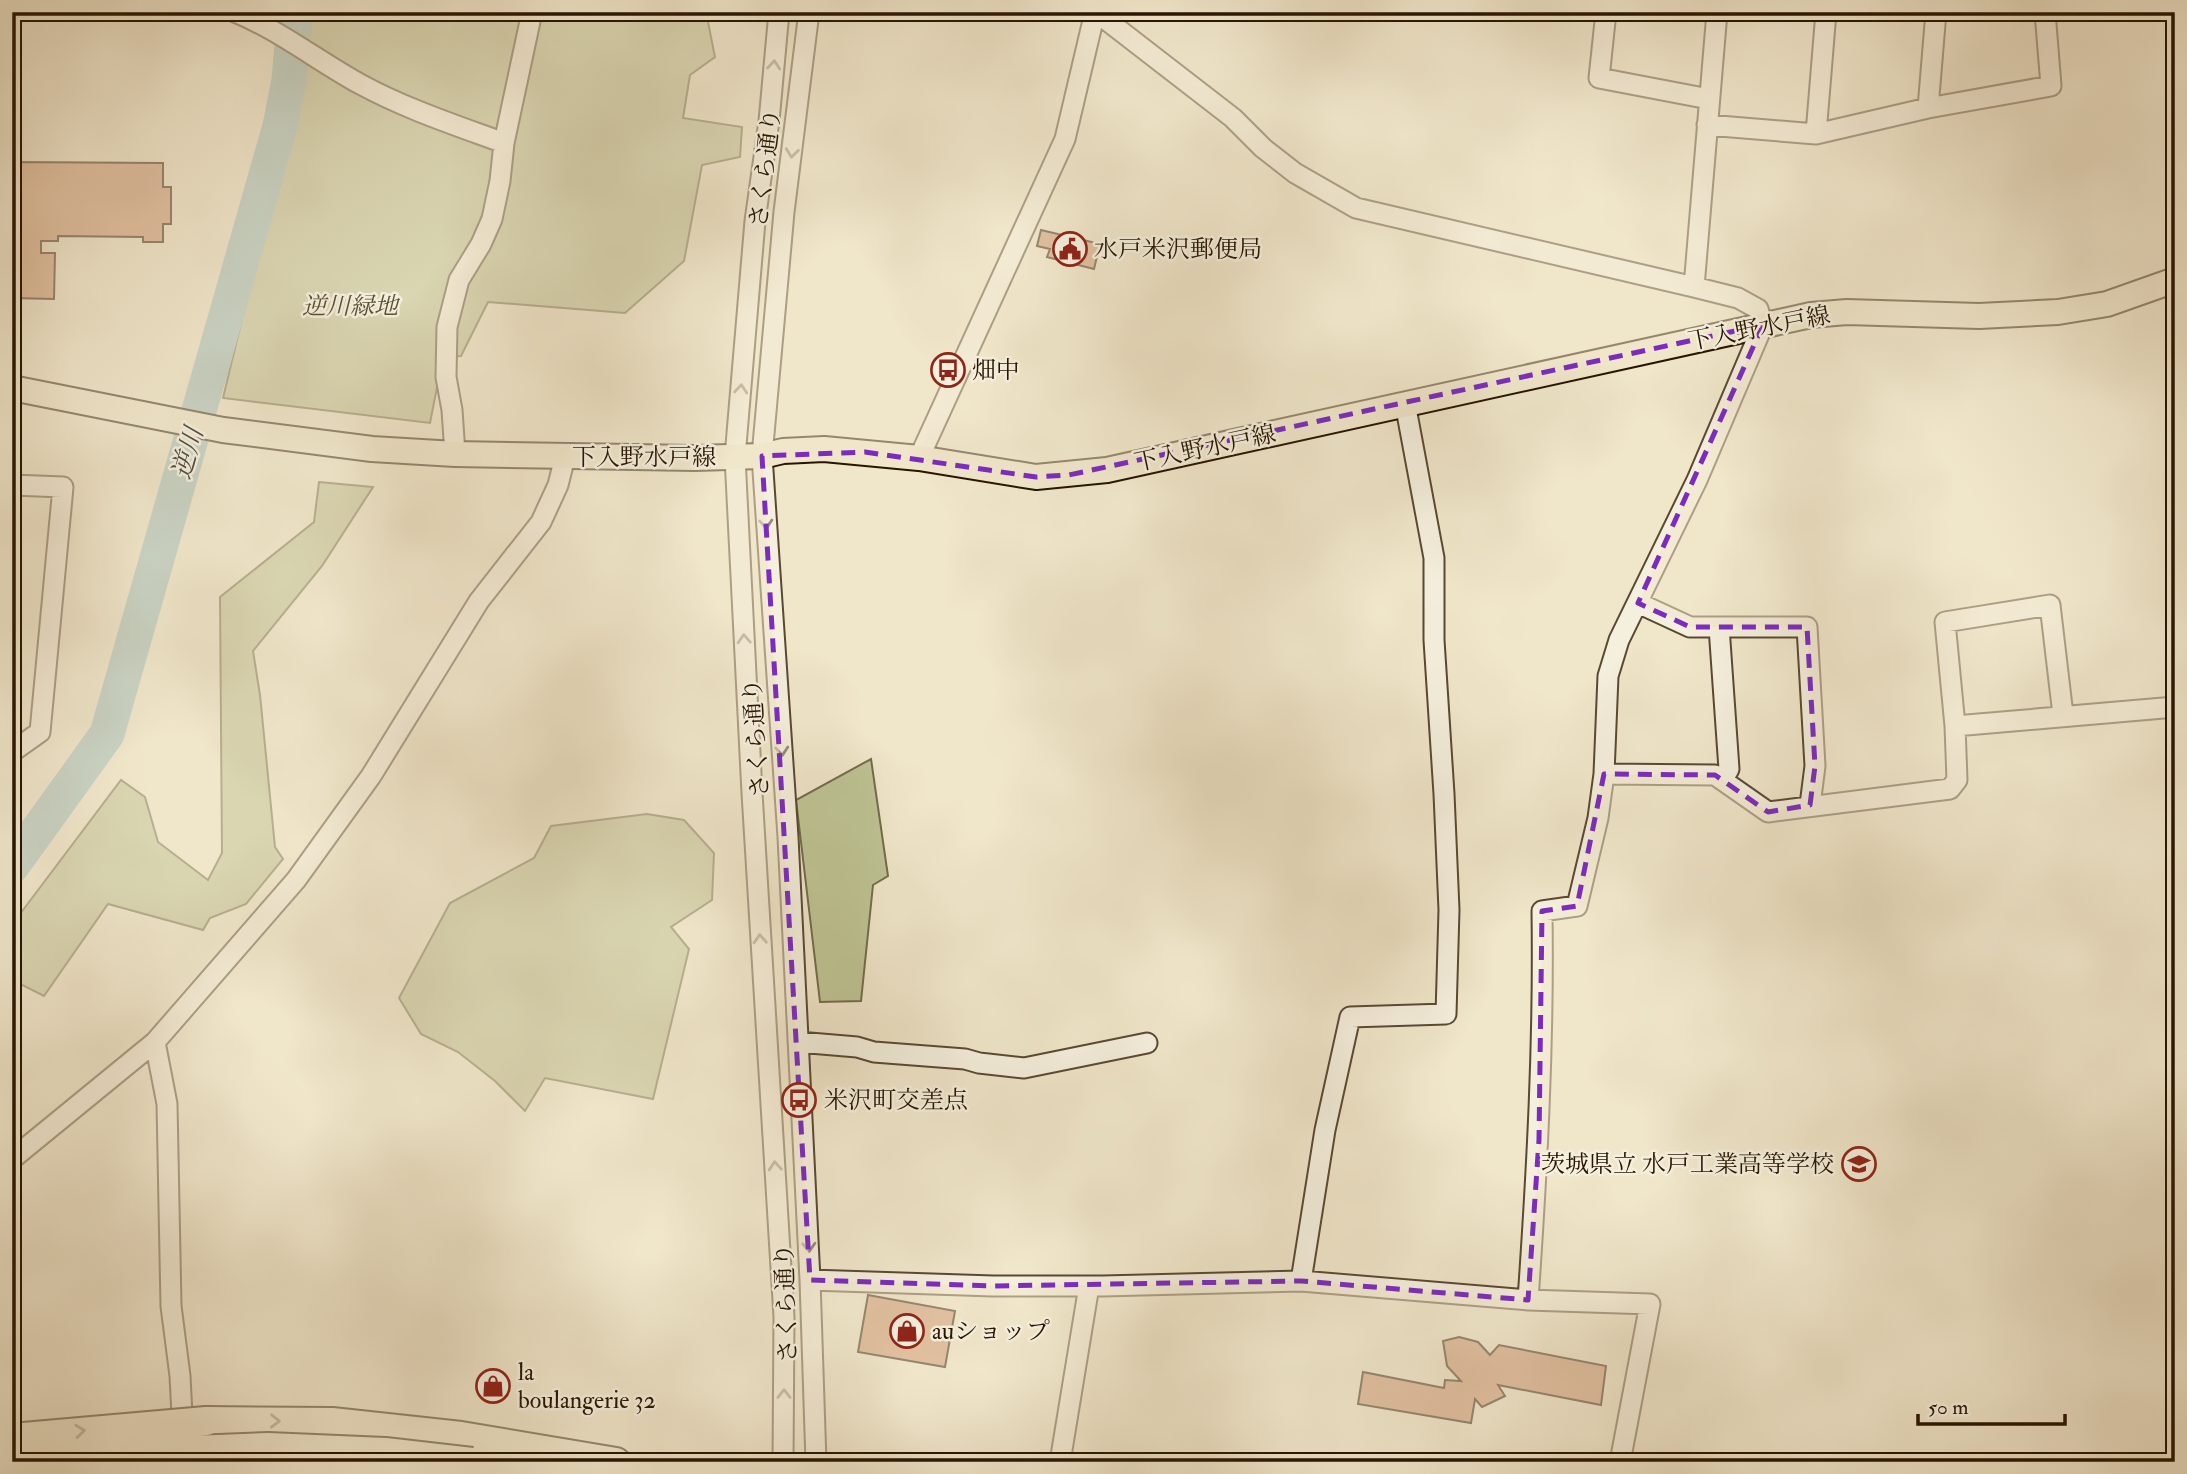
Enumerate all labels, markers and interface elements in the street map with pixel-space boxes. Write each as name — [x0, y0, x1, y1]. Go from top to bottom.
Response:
one-way arrow — [766, 59, 781, 70]
street label: さくら通り — [743, 107, 788, 230]
one-way arrow — [784, 147, 799, 159]
public building icon: 水戸米沢郵便局 — [1051, 230, 1089, 268]
place label: 水戸米沢郵便局 — [1094, 234, 1262, 265]
park label: 逆川緑地 — [302, 291, 401, 322]
street label: 下入野水戸線 — [1685, 300, 1833, 357]
bus stop icon: 畑中 — [929, 351, 967, 389]
place label: 畑中 — [972, 355, 1020, 386]
one-way arrow — [733, 383, 748, 394]
street label: 下入野水戸線 — [1131, 418, 1279, 479]
water label: 逆川 — [165, 421, 211, 483]
street label: 下入野水戸線 — [572, 442, 716, 473]
one-way arrow — [758, 519, 773, 530]
one-way arrow — [737, 633, 752, 644]
street label: さくら通り — [737, 677, 776, 799]
one-way arrow — [774, 745, 789, 756]
one-way arrow — [753, 933, 768, 944]
bus stop icon: 米沢町交差点 — [780, 1081, 818, 1119]
place label: 米沢町交差点 — [824, 1085, 968, 1116]
school or university icon: 茨城県立 水戸工業高等学校 — [1840, 1145, 1878, 1183]
place label: 茨城県立 水戸工業高等学校 — [1541, 1149, 1834, 1180]
one-way arrow — [768, 1161, 783, 1172]
street label: さくら通り — [769, 1242, 804, 1363]
one-way arrow — [801, 1242, 816, 1253]
shop icon: auショップ — [888, 1312, 926, 1350]
place label: auショップ — [932, 1316, 1050, 1347]
place label: la boulangerie 32 — [518, 1357, 656, 1416]
shop icon: la boulangerie 32 — [474, 1367, 512, 1405]
scale bar — [1918, 1383, 2064, 1427]
one-way arrow — [776, 1388, 792, 1398]
text: 50 m — [1928, 1394, 1969, 1421]
one-way arrow — [270, 1413, 280, 1429]
one-way arrow — [74, 1423, 86, 1438]

